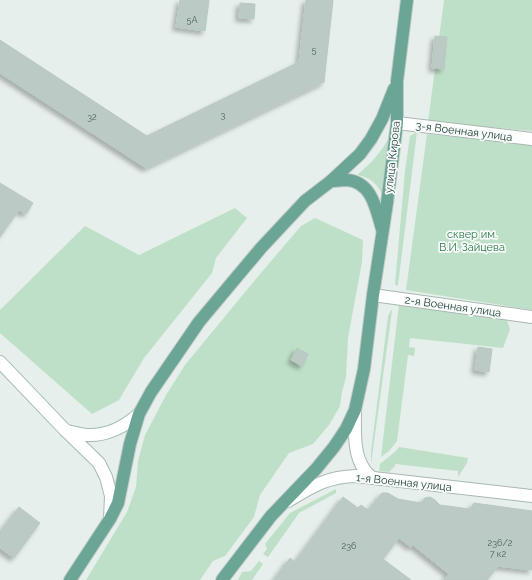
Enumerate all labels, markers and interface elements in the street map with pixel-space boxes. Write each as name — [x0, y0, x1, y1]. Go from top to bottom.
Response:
house number: 5А — [187, 15, 198, 25]
house number: 5 — [312, 45, 317, 55]
house number: 3 — [221, 110, 226, 120]
house number: 32 — [87, 112, 97, 122]
street label: 3-я Военная улица — [415, 119, 513, 144]
street label: улица Кирова — [382, 120, 403, 194]
park label: сквер им. В.И. Зайцева — [439, 228, 505, 254]
street label: 2-я Военная улица — [404, 293, 502, 320]
street label: 1-я Военная улица — [355, 471, 452, 494]
house number: 236/2 — [488, 538, 513, 548]
house number: 236 — [342, 541, 357, 551]
house number: 7 к2 — [490, 549, 507, 559]

